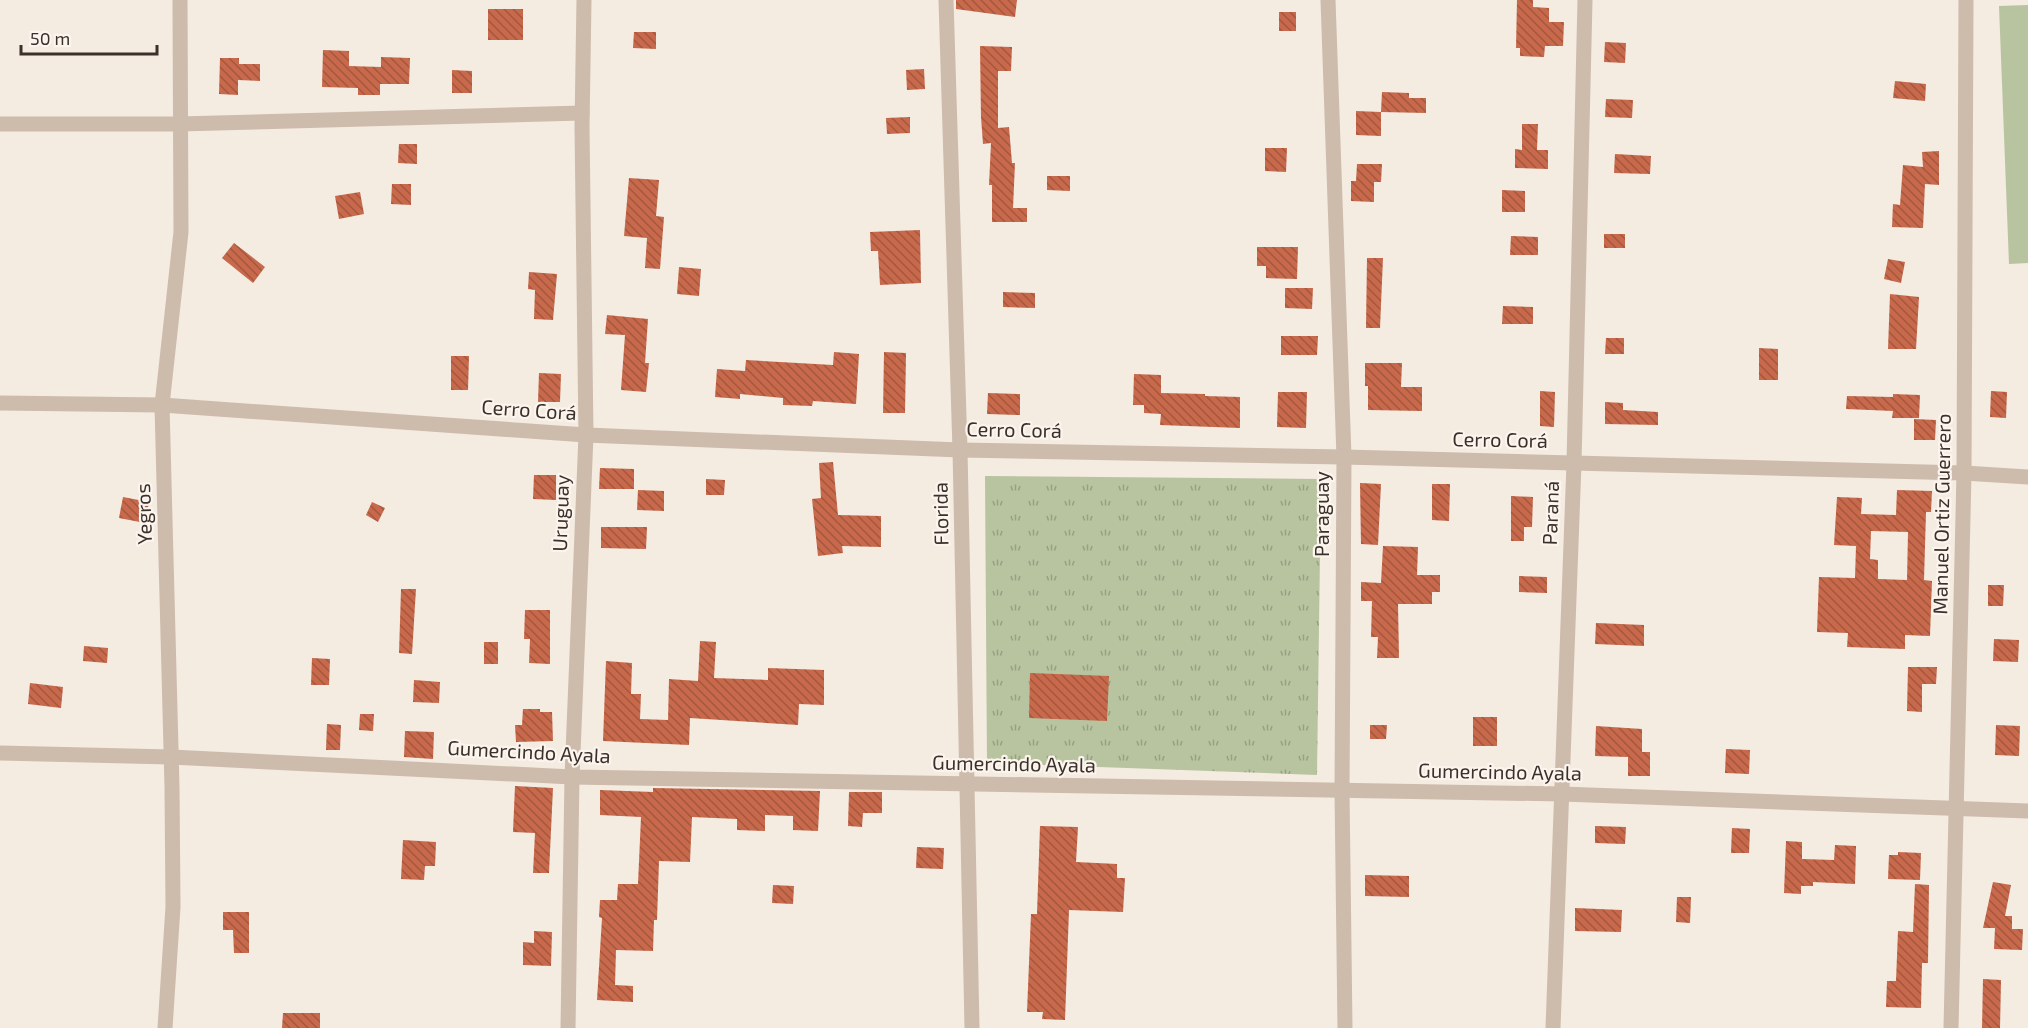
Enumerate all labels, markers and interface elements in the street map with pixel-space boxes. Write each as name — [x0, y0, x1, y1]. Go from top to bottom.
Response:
scale bar — [21, 18, 158, 56]
text: 50 m — [30, 27, 70, 49]
street label: Cerro Corá — [481, 394, 578, 424]
street label: Manuel Ortiz Guerrero — [1927, 413, 1955, 615]
street label: Cerro Corá — [966, 416, 1062, 442]
street label: Cerro Corá — [1452, 426, 1548, 452]
street label: Paraguay — [1309, 471, 1333, 557]
street label: Uruguay — [547, 474, 573, 552]
street label: Paraná — [1537, 480, 1563, 546]
street label: Florida — [927, 482, 953, 546]
street label: Yegros — [130, 483, 156, 545]
street label: Gumercindo Ayala — [447, 735, 611, 767]
street label: Gumercindo Ayala — [932, 750, 1096, 776]
street label: Gumercindo Ayala — [1418, 758, 1582, 784]

